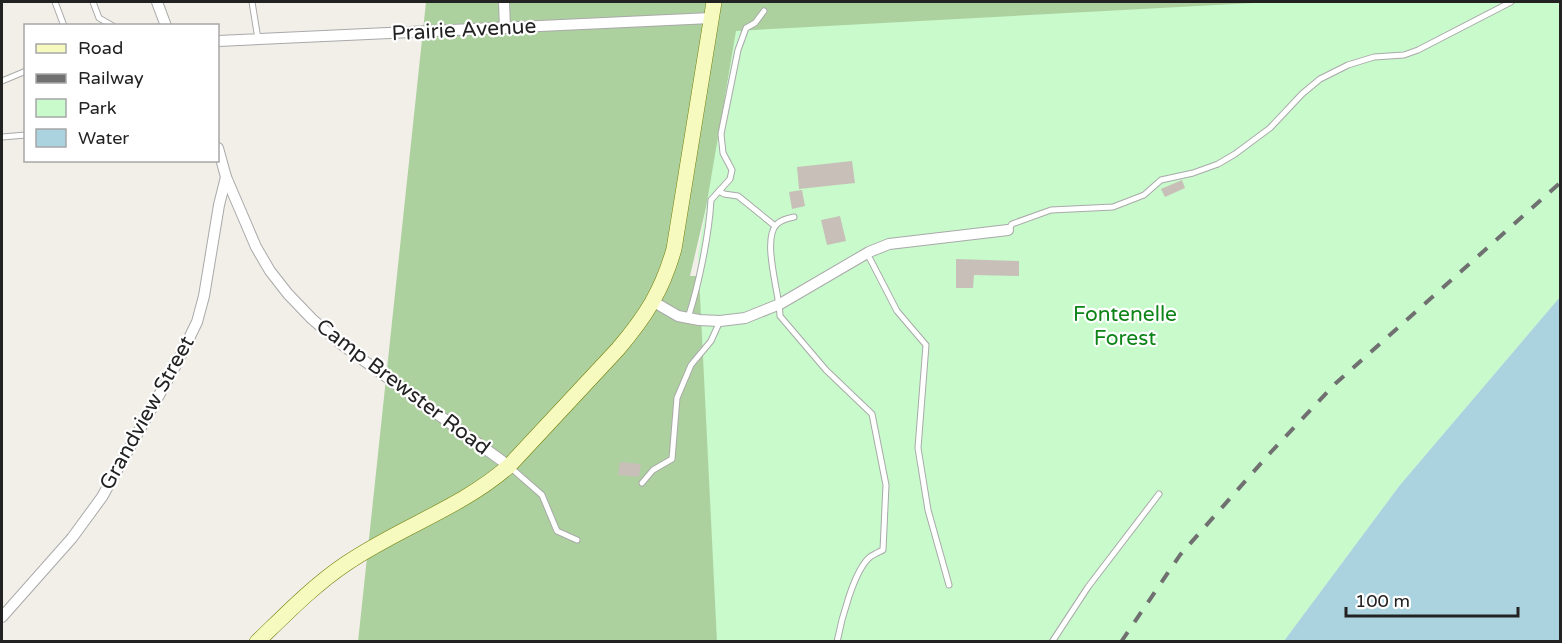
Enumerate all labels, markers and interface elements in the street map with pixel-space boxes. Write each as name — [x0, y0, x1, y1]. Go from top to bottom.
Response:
street label: Prairie Avenue — [391, 14, 537, 46]
legend — [24, 24, 219, 162]
text: Road — [78, 37, 123, 59]
text: Railway — [78, 67, 144, 89]
text: Park — [78, 97, 117, 119]
text: Water — [78, 127, 129, 149]
park label: Fontenelle Forest — [1073, 302, 1177, 351]
street label: Camp Brewster Road — [311, 314, 495, 460]
street label: Grandview Street — [94, 332, 200, 494]
scale bar — [1346, 580, 1518, 618]
text: 100 m — [1355, 590, 1410, 612]

